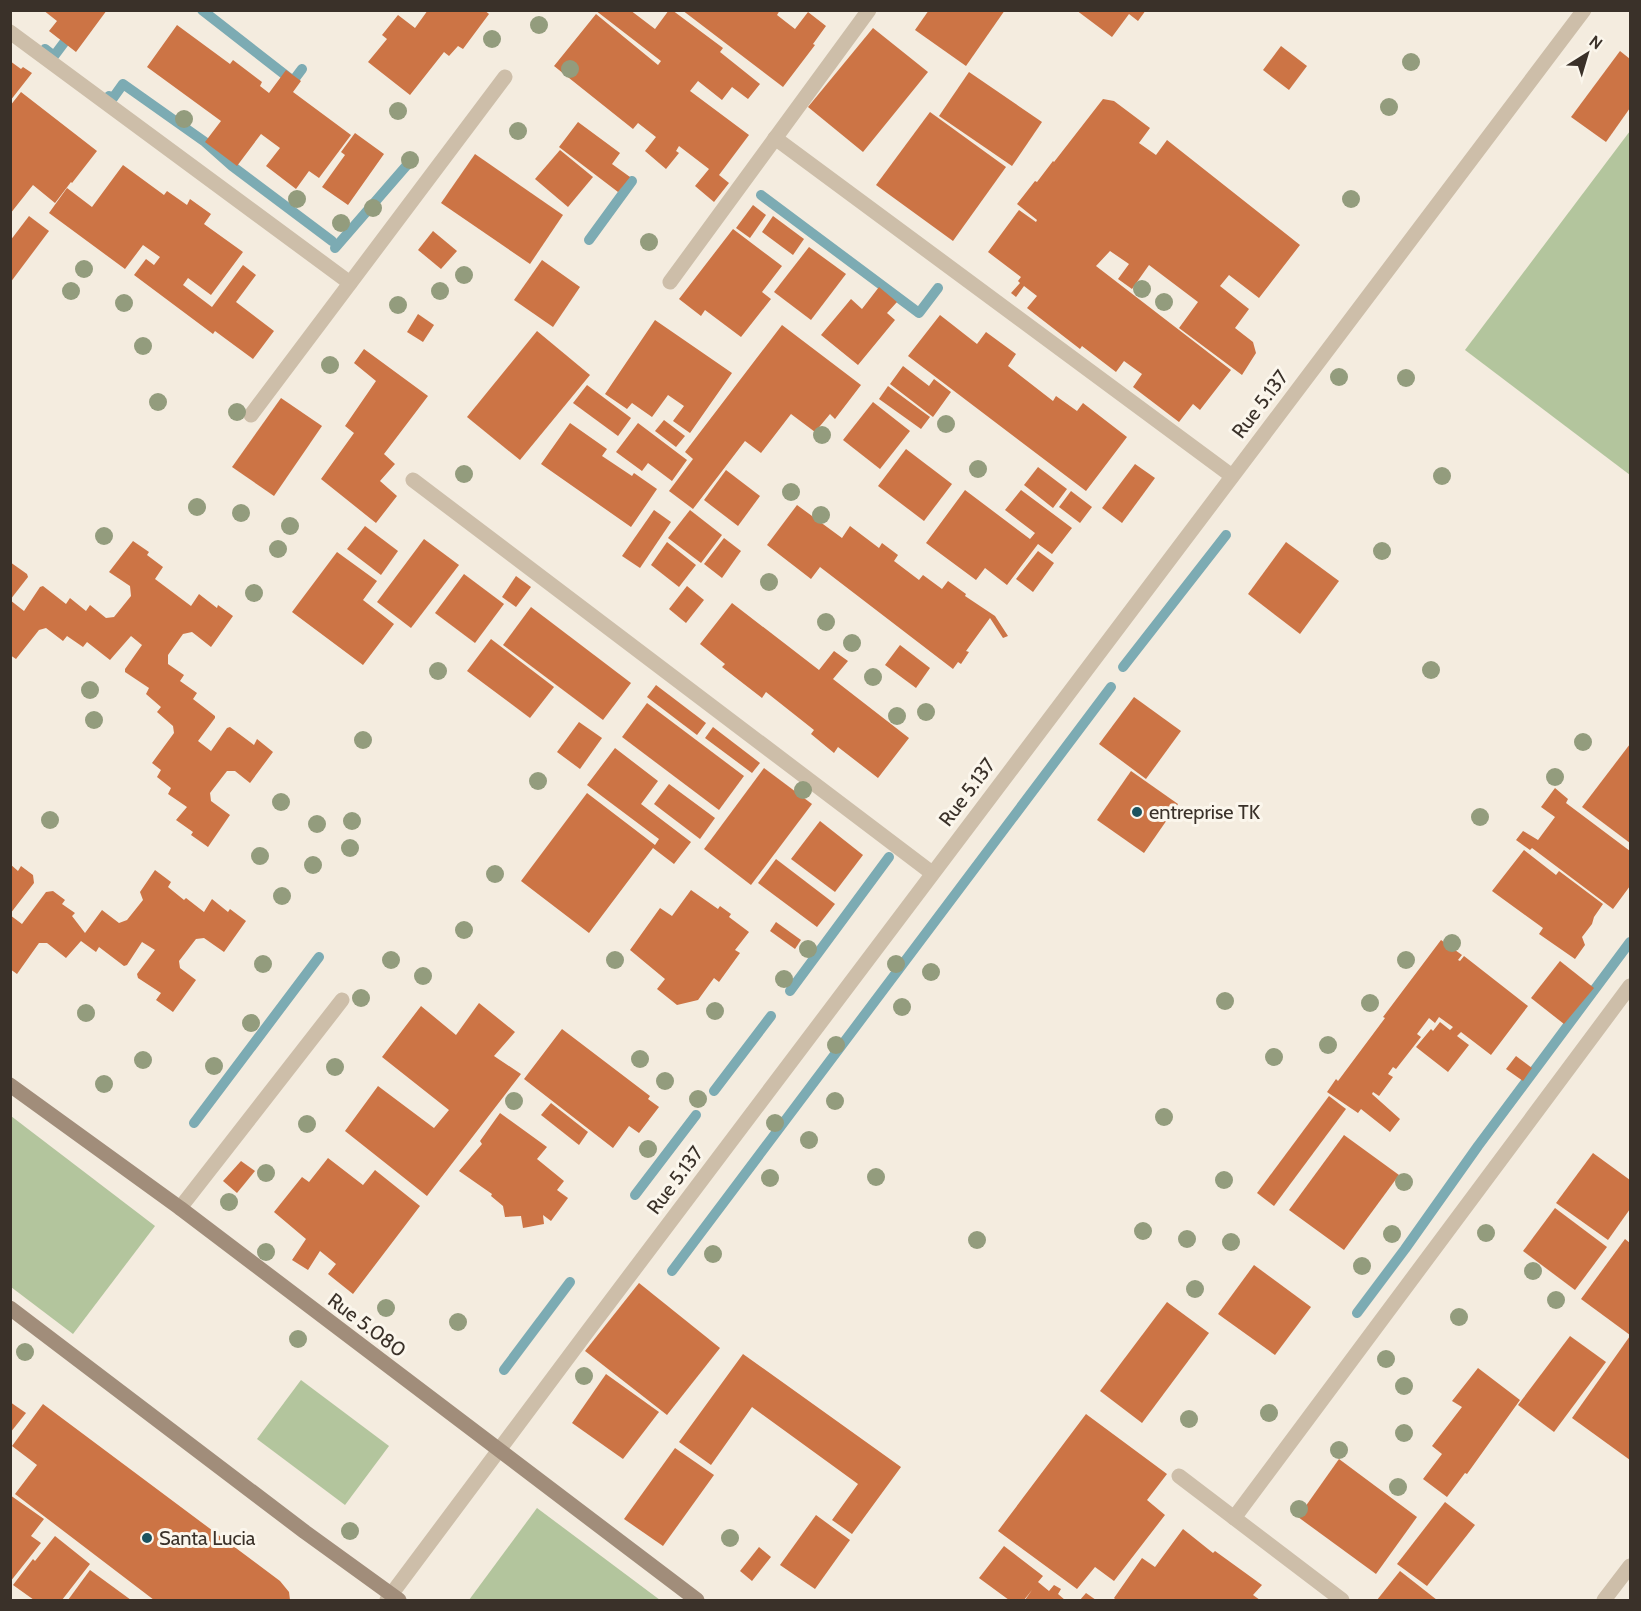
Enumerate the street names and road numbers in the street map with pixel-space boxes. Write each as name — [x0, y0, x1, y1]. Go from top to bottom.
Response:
street label: Rue 5.137 — [1227, 365, 1293, 443]
street label: Rue 5.137 — [934, 753, 1000, 831]
street label: Rue 5.137 — [642, 1141, 708, 1219]
street label: Rue 5.080 — [323, 1288, 411, 1362]

